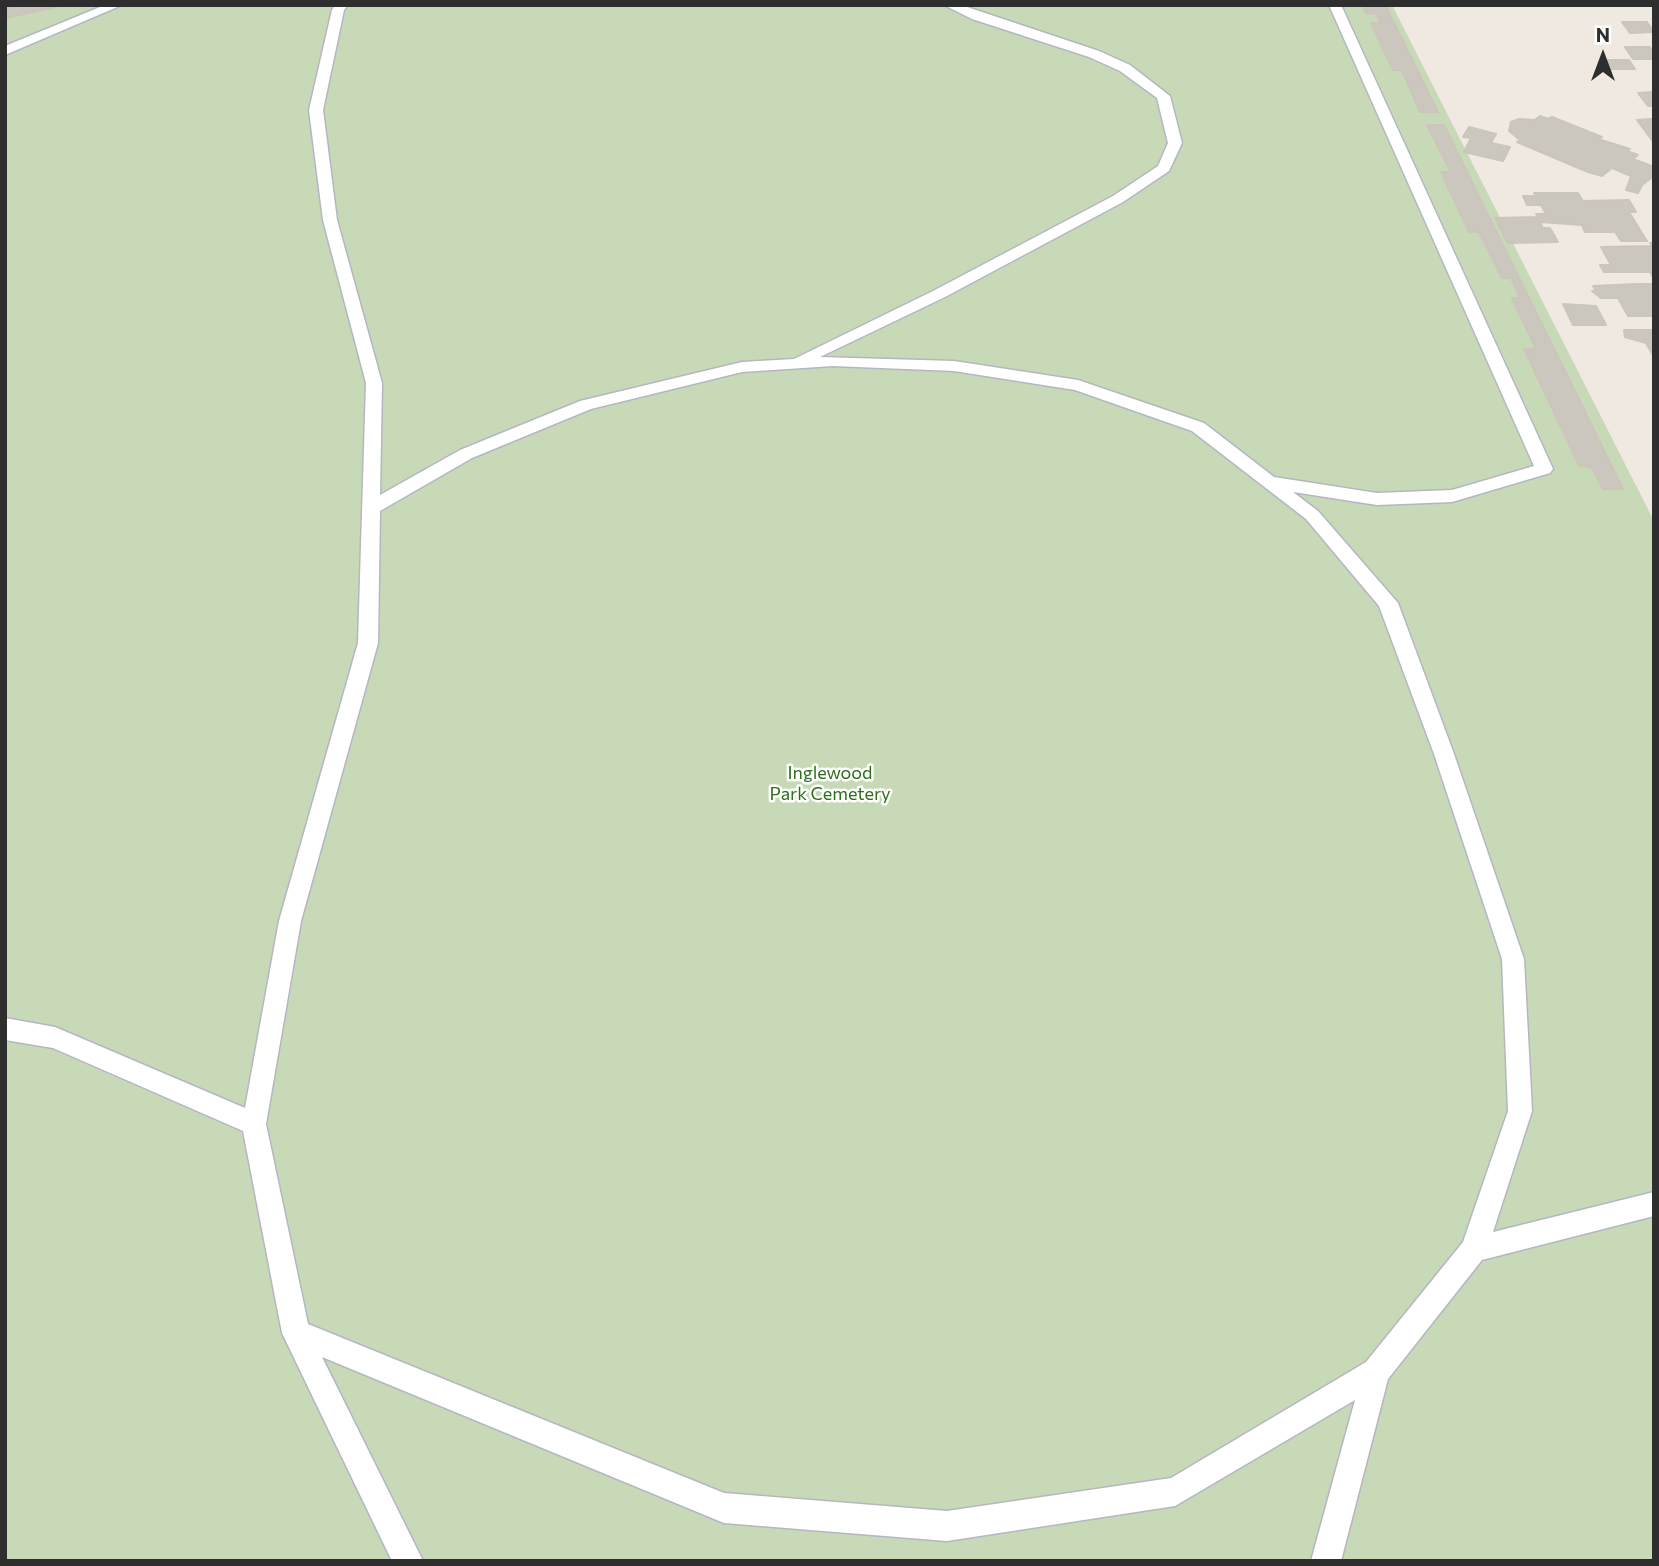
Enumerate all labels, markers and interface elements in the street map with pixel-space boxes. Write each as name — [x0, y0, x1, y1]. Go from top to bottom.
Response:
north arrow — [1568, 21, 1638, 91]
text: N — [1596, 23, 1610, 46]
park label: Inglewood Park Cemetery — [769, 762, 891, 804]

